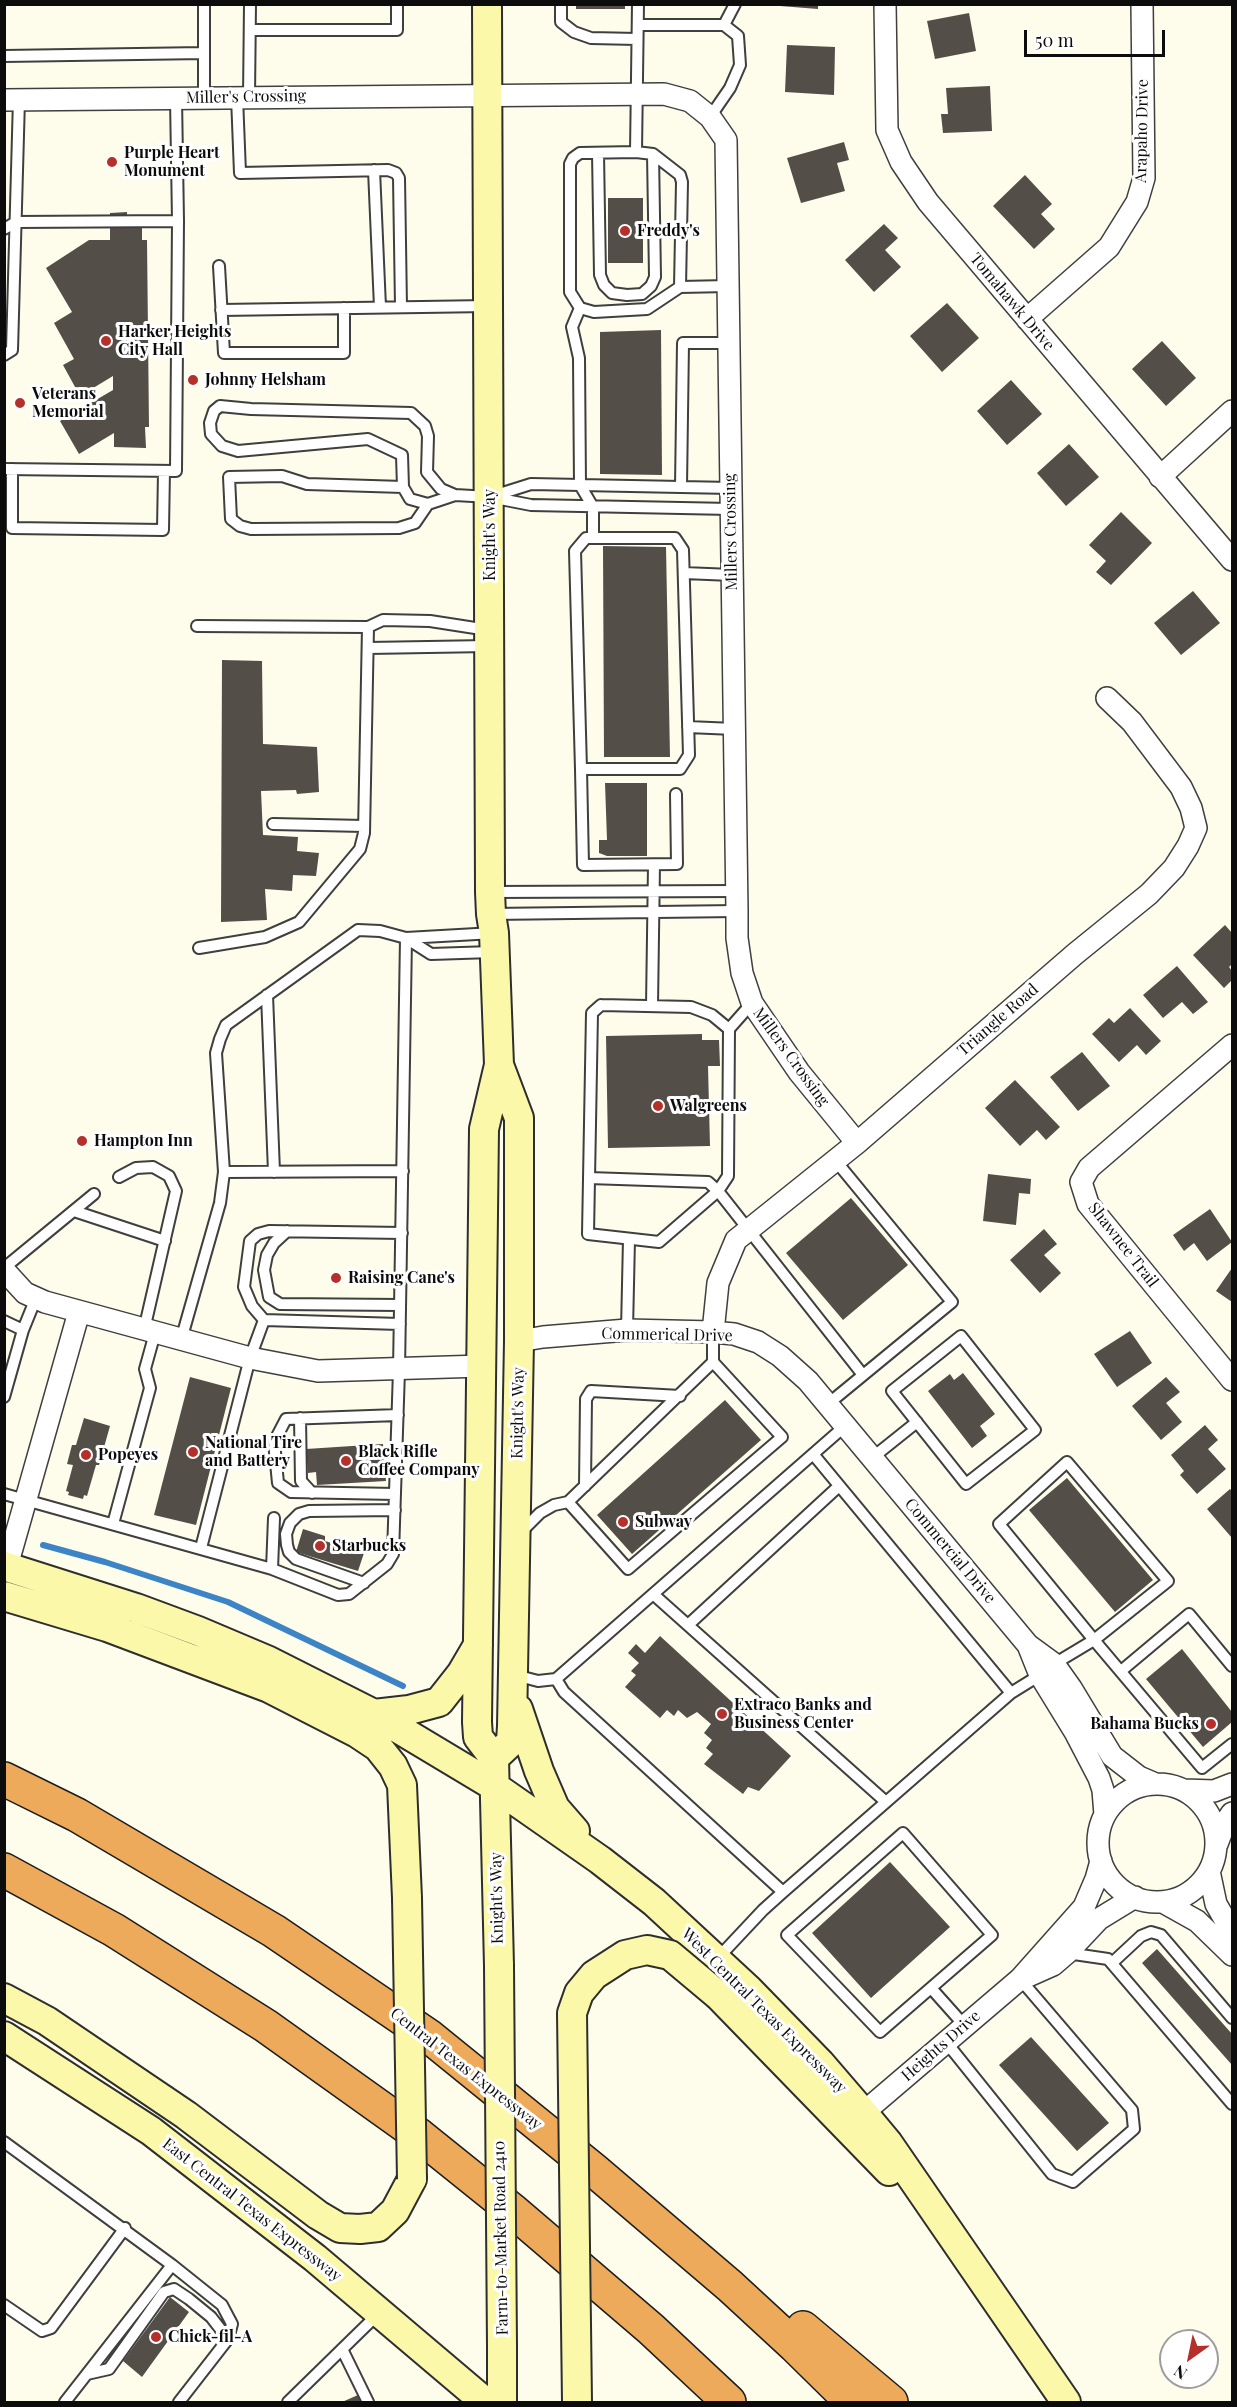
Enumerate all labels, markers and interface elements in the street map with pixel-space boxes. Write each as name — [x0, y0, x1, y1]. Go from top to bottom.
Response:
scale bar — [1027, 18, 1168, 56]
text: 50 m — [1035, 28, 1074, 52]
street label: Arapaho Drive — [1131, 79, 1153, 183]
street label: Miller's Crossing — [186, 86, 306, 108]
place label: Purple Heart Monument — [124, 143, 220, 181]
marker: Purple Heart Monument — [105, 155, 119, 169]
place label: Freddy's — [637, 221, 700, 241]
marker: Freddy's — [618, 224, 632, 238]
street label: Tomahawk Drive — [966, 249, 1058, 355]
place label: Harker Heights City Hall — [118, 322, 231, 360]
marker: Harker Heights City Hall — [99, 334, 113, 348]
place label: Johnny Helsham — [205, 370, 326, 390]
marker: Johnny Helsham — [186, 373, 200, 387]
place label: Veterans Memorial — [32, 384, 104, 422]
marker: Veterans Memorial — [13, 396, 27, 410]
street label: Millers Crossing — [720, 473, 742, 591]
street label: Knight's Way — [480, 489, 500, 581]
street label: Triangle Road — [954, 980, 1042, 1060]
street label: Millers Crossing — [749, 1004, 833, 1110]
place label: Walgreens — [670, 1096, 747, 1116]
marker: Walgreens — [651, 1099, 665, 1113]
place label: Hampton Inn — [94, 1131, 193, 1151]
marker: Hampton Inn — [75, 1134, 89, 1148]
street label: Shawnee Trail — [1084, 1199, 1162, 1291]
place label: Raising Cane's — [348, 1268, 455, 1288]
marker: Raising Cane's — [329, 1271, 343, 1285]
street label: Commerical Drive — [601, 1324, 733, 1346]
street label: Knight's Way — [508, 1367, 528, 1459]
place label: National Tire and Battery — [205, 1433, 302, 1471]
place label: Black Rifle Coffee Company — [358, 1442, 479, 1480]
place label: Popeyes — [98, 1445, 158, 1465]
marker: National Tire and Battery — [186, 1445, 200, 1459]
marker: Popeyes — [79, 1448, 93, 1462]
marker: Black Rifle Coffee Company — [339, 1454, 353, 1468]
street label: Commercial Drive — [900, 1495, 1000, 1607]
place label: Subway — [635, 1512, 692, 1532]
marker: Subway — [616, 1515, 630, 1529]
place label: Starbucks — [332, 1536, 406, 1556]
marker: Starbucks — [313, 1539, 327, 1553]
place label: Extraco Banks and Business Center — [734, 1695, 872, 1733]
marker: Extraco Banks and Business Center — [715, 1707, 729, 1721]
place label: Bahama Bucks — [1090, 1714, 1199, 1734]
marker: Bahama Bucks — [1204, 1717, 1218, 1731]
street label: Knight's Way — [487, 1852, 507, 1944]
street label: West Central Texas Expressway — [677, 1924, 851, 2098]
street label: Central Texas Expressway — [386, 2004, 546, 2134]
street label: Heights Drive — [898, 2006, 984, 2086]
street label: East Central Texas Expressway — [159, 2134, 345, 2286]
street label: Farm-to-Market Road 2410 — [490, 2141, 512, 2335]
place label: Chick-fil-A — [168, 2327, 252, 2347]
north arrow — [1159, 2329, 1219, 2389]
marker: Chick-fil-A — [149, 2330, 163, 2344]
text: N — [1169, 2361, 1191, 2385]

